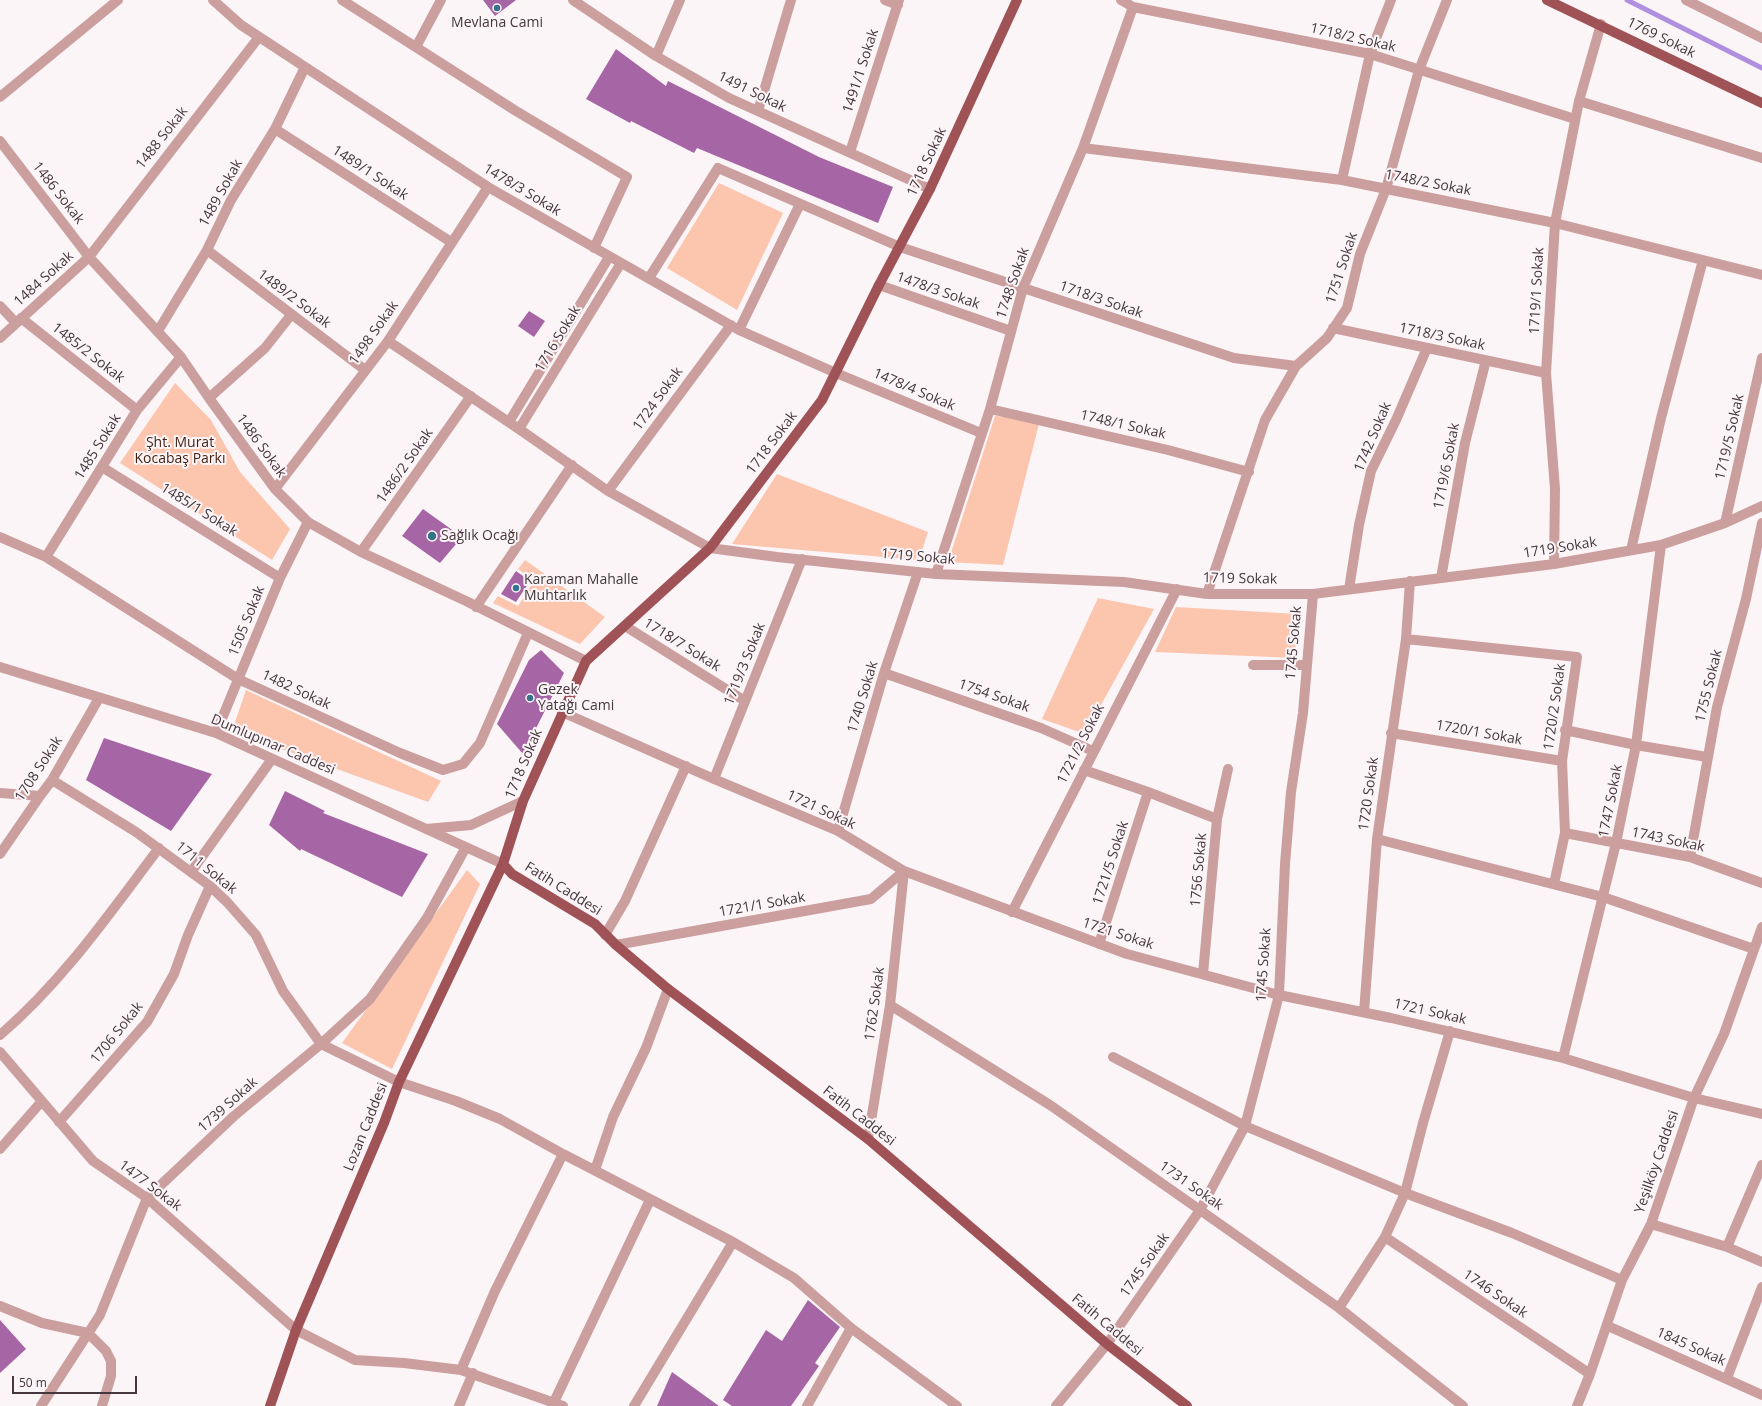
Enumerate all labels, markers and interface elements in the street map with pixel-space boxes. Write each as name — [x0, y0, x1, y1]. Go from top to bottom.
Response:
marker: Mevlana Cami — [492, 3, 502, 13]
street label: 1769 Sokak — [1624, 14, 1698, 62]
place label: Mevlana Cami — [451, 15, 543, 31]
street label: 1718/2 Sokak — [1309, 20, 1397, 56]
street label: 1491/1 Sokak — [840, 27, 882, 115]
street label: 1491 Sokak — [715, 68, 789, 116]
street label: 1488 Sokak — [133, 104, 191, 172]
street label: 1718 Sokak — [904, 125, 950, 199]
street label: 1489/1 Sokak — [329, 142, 411, 204]
street label: 1489 Sokak — [196, 156, 246, 230]
street label: 1486 Sokak — [29, 159, 87, 227]
street label: 1478/3 Sokak — [480, 160, 564, 220]
street label: 1748/2 Sokak — [1384, 166, 1472, 200]
street label: 1751 Sokak — [1323, 230, 1361, 306]
street label: 1748 Sokak — [993, 245, 1033, 321]
street label: 1719/1 Sokak — [1526, 247, 1548, 335]
street label: 1484 Sokak — [11, 248, 77, 310]
street label: 1489/2 Sokak — [254, 266, 334, 332]
street label: 1478/3 Sokak — [894, 269, 982, 313]
street label: 1718/3 Sokak — [1057, 278, 1145, 322]
street label: 1498 Sokak — [346, 298, 402, 368]
street label: 1716 Sokak — [532, 303, 584, 375]
street label: 1485/2 Sokak — [48, 319, 128, 387]
street label: 1718/3 Sokak — [1398, 320, 1486, 354]
street label: 1724 Sokak — [629, 364, 687, 434]
street label: 1478/4 Sokak — [870, 365, 958, 415]
street label: 1719/5 Sokak — [1712, 393, 1748, 481]
street label: 1742 Sokak — [1351, 400, 1395, 474]
street label: 1748/1 Sokak — [1079, 407, 1167, 443]
street label: 1718 Sokak — [743, 408, 801, 478]
street label: 1485 Sokak — [71, 411, 125, 483]
street label: 1486 Sokak — [232, 411, 290, 481]
street label: 1719/6 Sokak — [1430, 422, 1464, 510]
street label: 1486/2 Sokak — [373, 425, 437, 507]
park label: Şht. Murat Kocabaş Parkı — [135, 435, 225, 468]
street label: 1485/1 Sokak — [157, 480, 241, 540]
place label: Sağlık Ocağı — [441, 528, 519, 544]
marker: Sağlık Ocağı — [426, 530, 438, 542]
street label: 1719 Sokak — [1522, 534, 1598, 562]
street label: 1719 Sokak — [880, 545, 956, 569]
street label: 1719 Sokak — [1203, 570, 1277, 588]
place label: Karaman Mahalle Muhtarlık — [524, 572, 638, 604]
street label: 1505 Sokak — [225, 583, 269, 659]
marker: Karaman Mahalle Muhtarlık — [511, 583, 521, 593]
street label: 1745 Sokak — [1282, 605, 1306, 681]
street label: 1718/7 Sokak — [640, 615, 724, 675]
street label: 1719/3 Sokak — [721, 620, 769, 708]
street label: 1755 Sokak — [1692, 648, 1726, 724]
street label: 1740 Sokak — [844, 659, 882, 735]
street label: 1720/2 Sokak — [1541, 663, 1569, 751]
street label: 1482 Sokak — [259, 667, 333, 713]
street label: 1754 Sokak — [956, 676, 1032, 716]
place label: Gezek Yatağı Cami — [538, 682, 614, 714]
marker: Gezek Yatağı Cami — [525, 693, 535, 703]
street label: 1721/2 Sokak — [1054, 701, 1108, 787]
street label: Dumlupınar Caddesi — [208, 711, 338, 779]
street label: 1720/1 Sokak — [1435, 717, 1523, 749]
street label: 1718 Sokak — [502, 727, 546, 801]
street label: 1708 Sokak — [12, 733, 66, 805]
street label: 1720 Sokak — [1356, 756, 1382, 832]
street label: 1747 Sokak — [1596, 763, 1626, 839]
street label: 1721 Sokak — [784, 787, 858, 833]
street label: 1721/5 Sokak — [1090, 819, 1132, 907]
street label: 1743 Sokak — [1630, 824, 1706, 856]
street label: 1756 Sokak — [1187, 832, 1211, 908]
street label: 1711 Sokak — [172, 838, 240, 898]
street label: Fatih Caddesi — [521, 859, 605, 919]
street label: 1721/1 Sokak — [718, 889, 806, 921]
street label: 1721 Sokak — [1080, 915, 1156, 953]
street label: 1745 Sokak — [1253, 927, 1275, 1003]
street label: 1762 Sokak — [862, 966, 888, 1042]
street label: 1721 Sokak — [1392, 995, 1468, 1029]
street label: 1706 Sokak — [87, 999, 147, 1067]
street label: 1739 Sokak — [195, 1074, 261, 1136]
street label: Lozan Caddesi — [341, 1080, 391, 1174]
street label: Fatih Caddesi — [819, 1082, 899, 1150]
street label: Yeşilköy Caddesi — [1632, 1108, 1682, 1216]
street label: 1477 Sokak — [115, 1157, 185, 1215]
street label: 1731 Sokak — [1156, 1158, 1226, 1214]
street label: 1745 Sokak — [1117, 1230, 1173, 1300]
street label: 1746 Sokak — [1460, 1266, 1530, 1322]
street label: Fatih Caddesi — [1068, 1290, 1146, 1360]
street label: 1845 Sokak — [1654, 1324, 1728, 1370]
scale bar — [14, 1368, 139, 1394]
text: 50 m — [19, 1374, 47, 1391]

